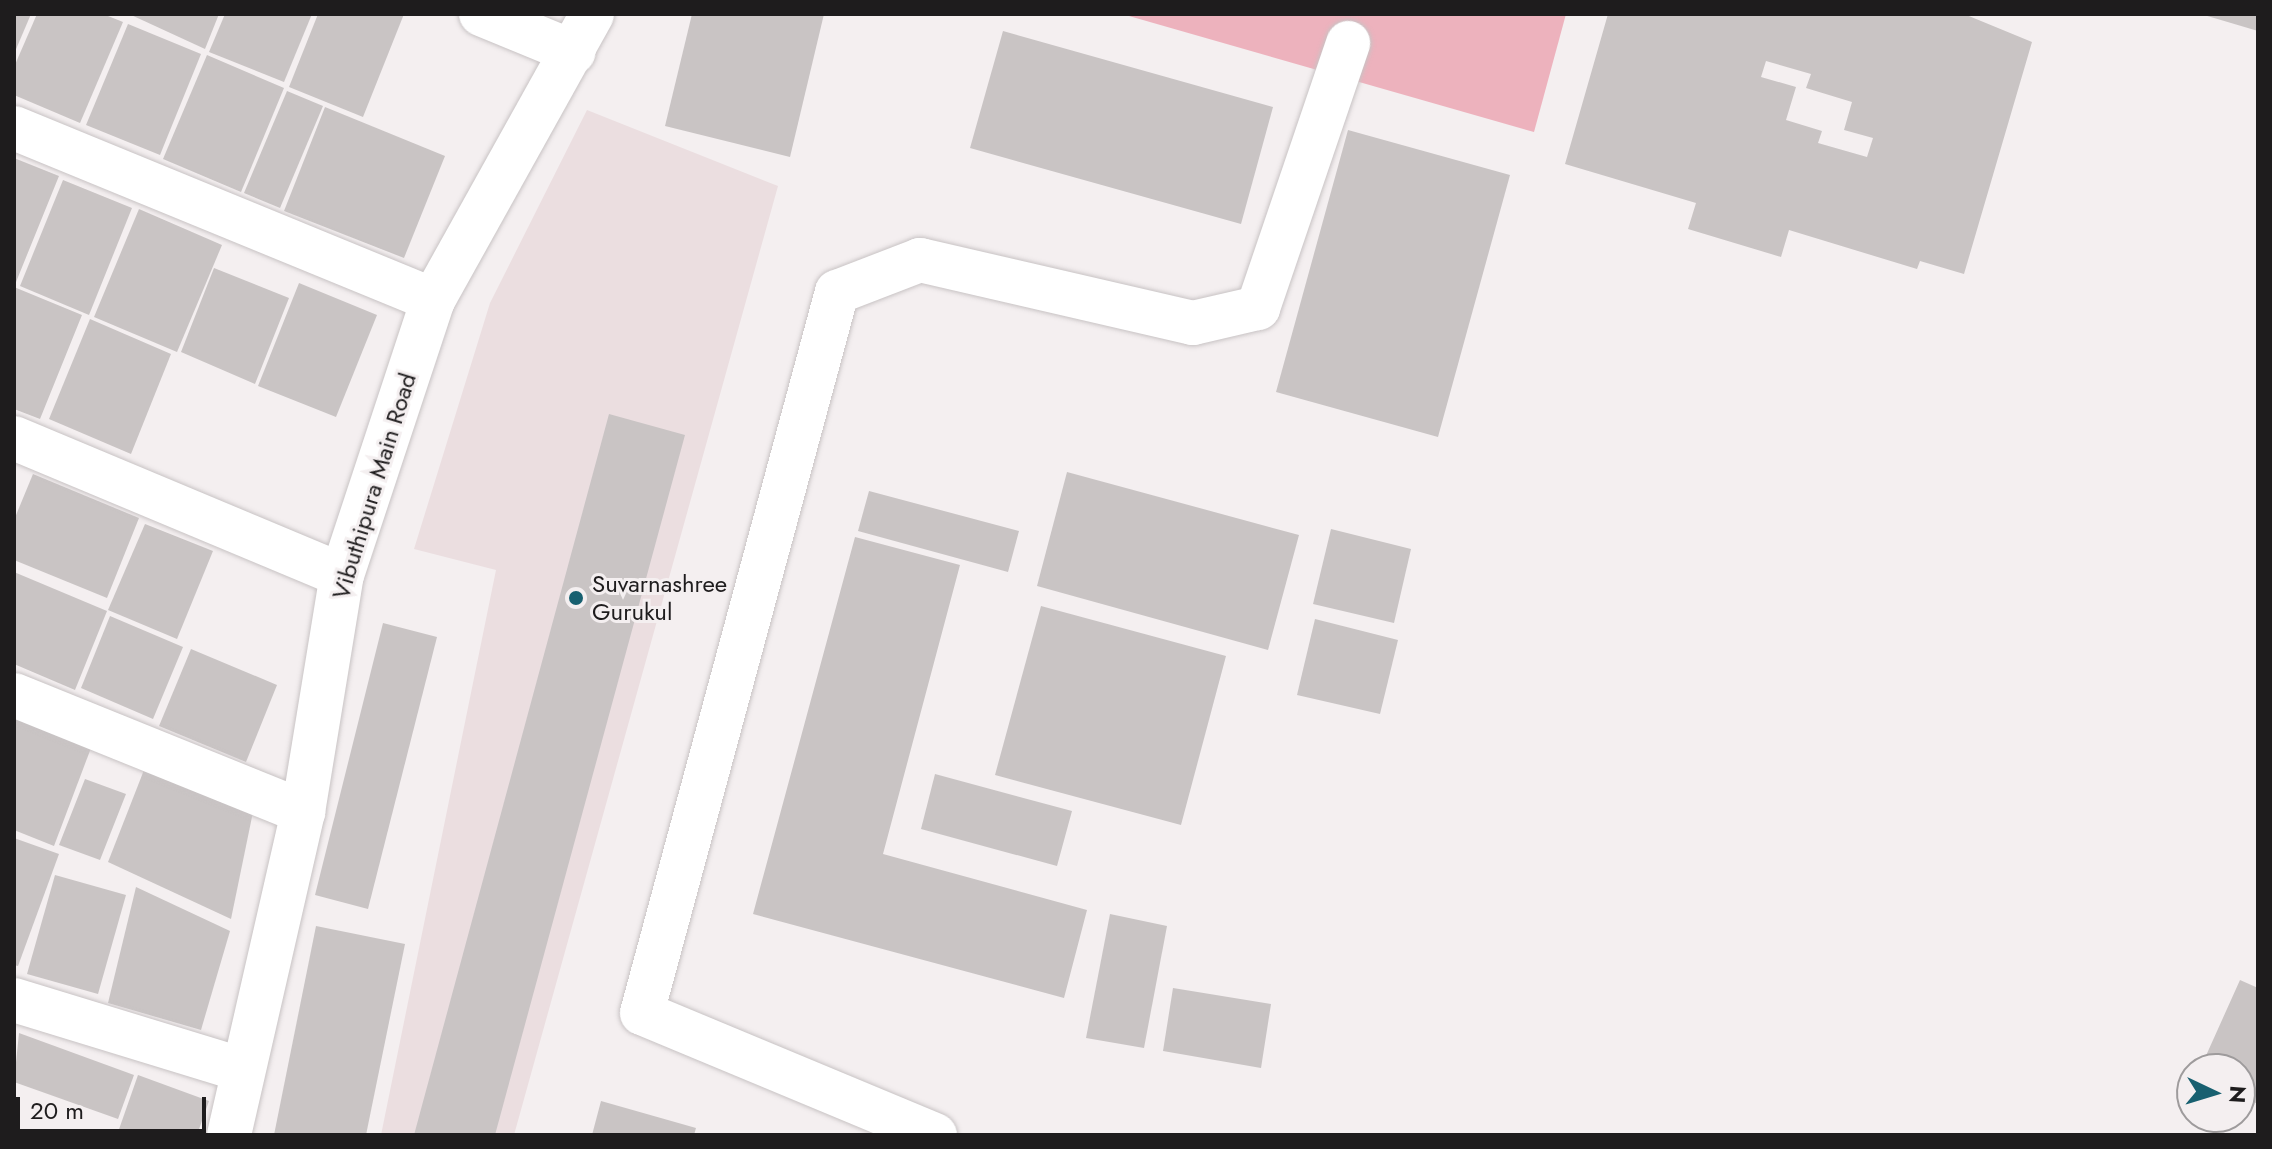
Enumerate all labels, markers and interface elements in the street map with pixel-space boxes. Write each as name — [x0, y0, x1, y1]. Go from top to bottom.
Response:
street label: Vibuthipura Main Road — [326, 369, 422, 603]
place label: Suvarnashree Gurukul — [592, 570, 727, 626]
marker: Suvarnashree Gurukul — [567, 589, 585, 607]
north arrow — [2176, 1053, 2256, 1133]
scale bar — [20, 1081, 210, 1131]
text: N — [2221, 1085, 2255, 1104]
text: 20 m — [30, 1093, 84, 1128]

